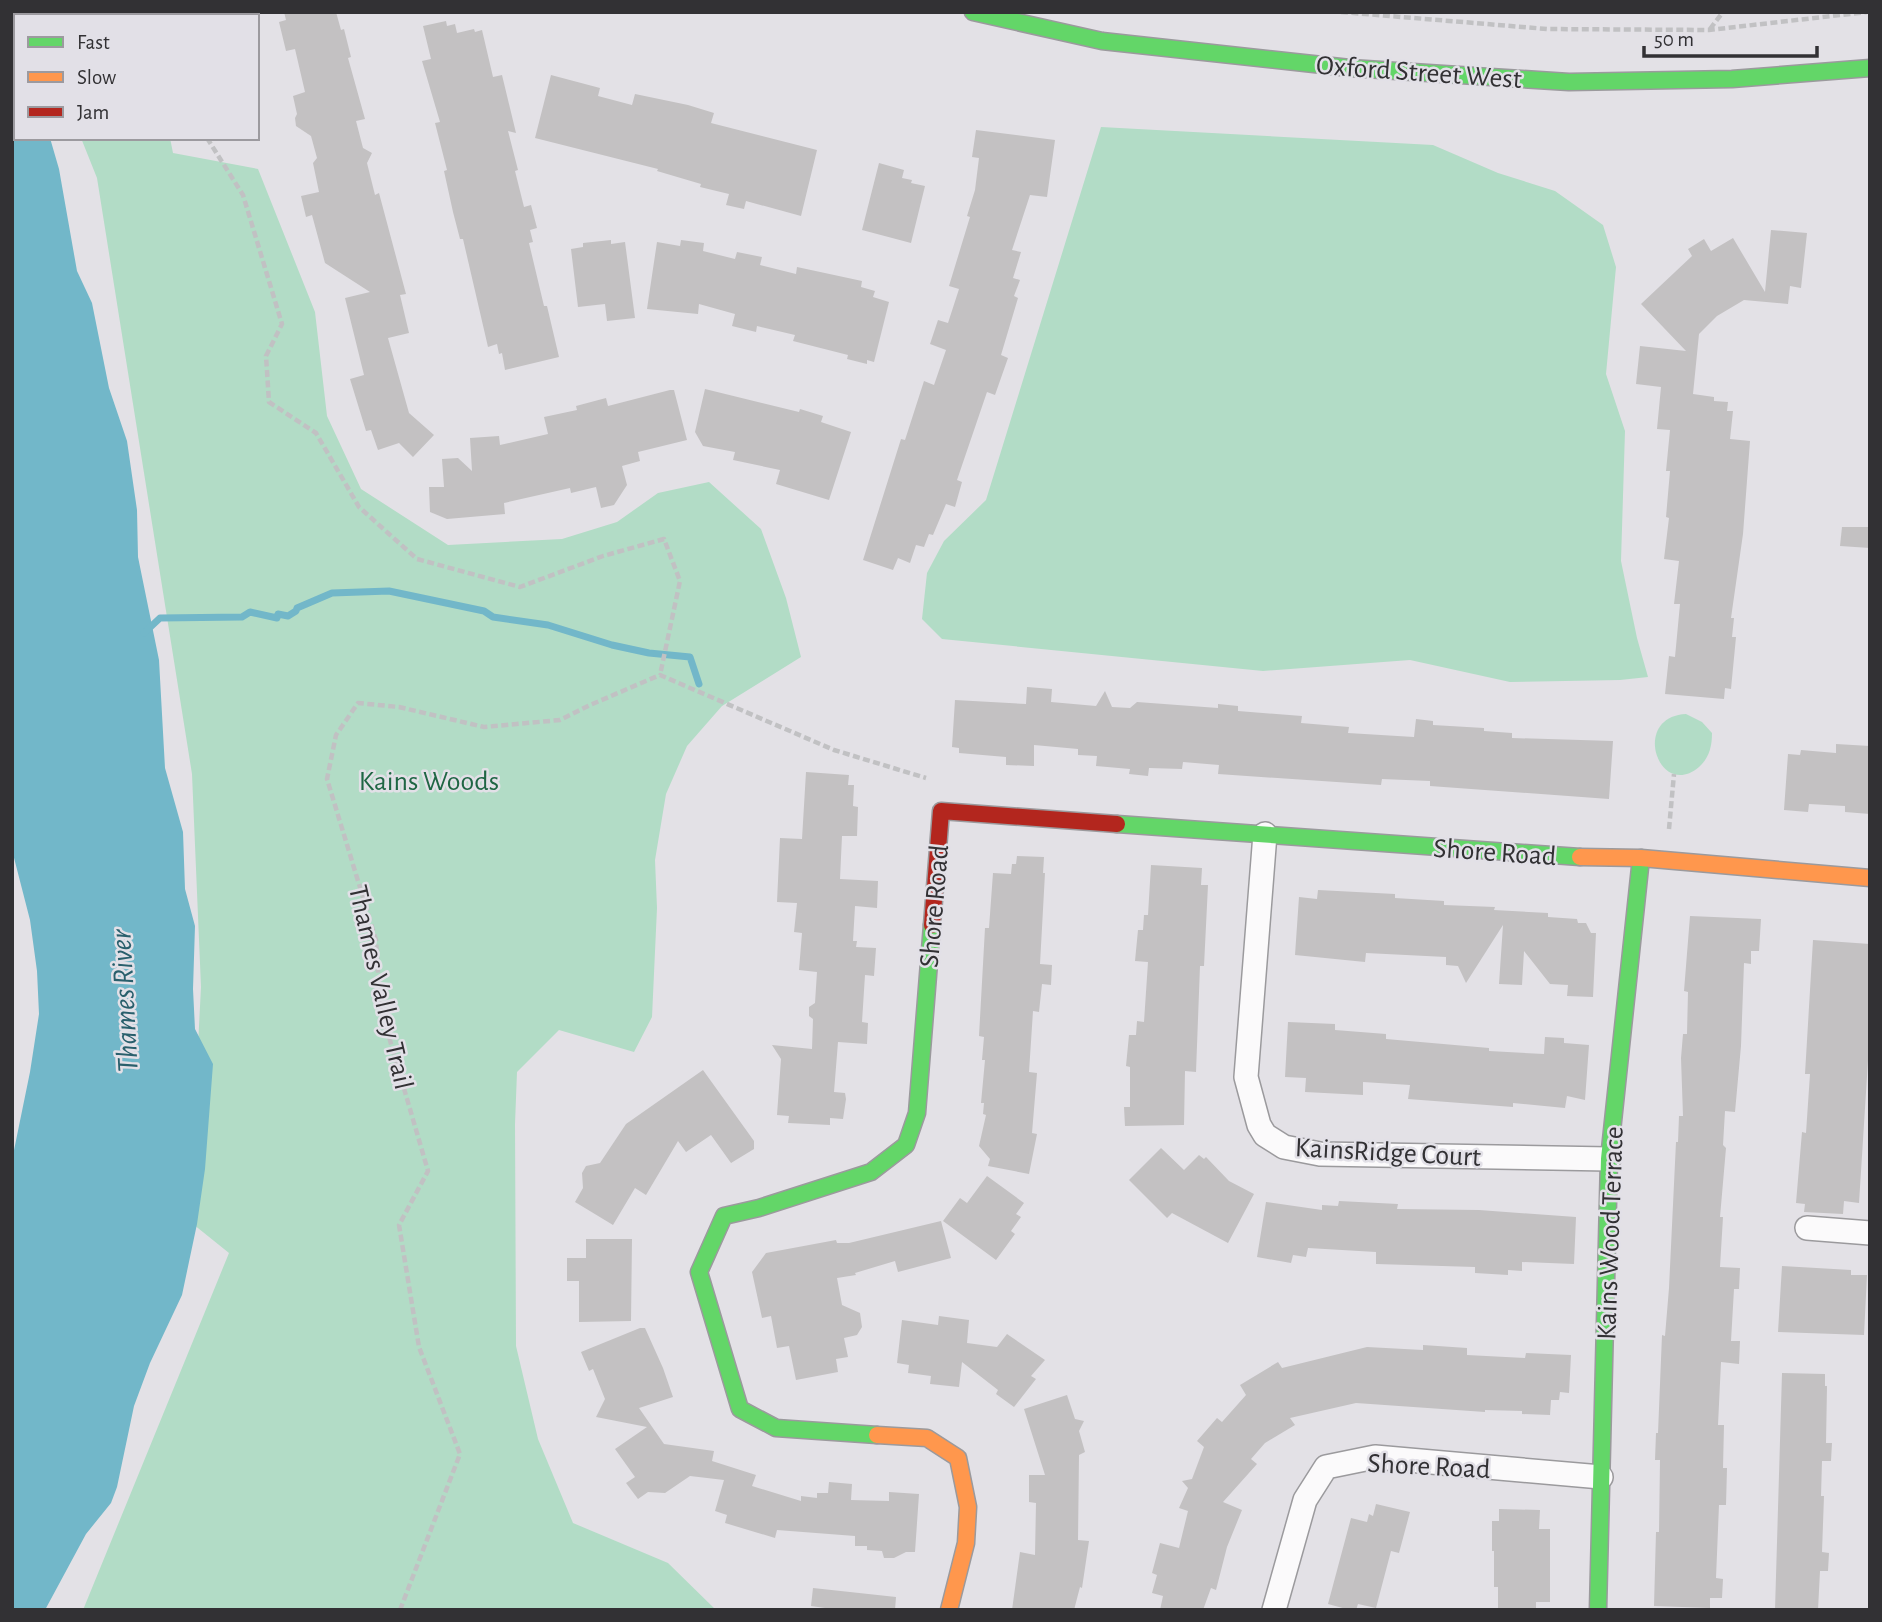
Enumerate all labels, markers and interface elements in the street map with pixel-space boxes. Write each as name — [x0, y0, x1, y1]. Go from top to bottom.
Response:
legend — [14, 14, 259, 140]
scale bar — [1644, 14, 1817, 58]
text: 50 m — [1654, 29, 1694, 50]
text: Fast — [77, 32, 110, 53]
street label: Oxford Street West — [1315, 52, 1523, 94]
text: Slow — [77, 67, 116, 88]
text: Jam — [77, 102, 109, 123]
park label: Kains Woods — [359, 768, 499, 796]
street label: Shore Road — [1432, 835, 1557, 871]
street label: Shore Road — [916, 844, 954, 969]
street label: Thames Valley Trail — [343, 883, 417, 1092]
water label: Thames River — [106, 927, 144, 1073]
street label: Kains Wood Terrace — [1593, 1126, 1629, 1340]
street label: KainsRidge Court — [1294, 1134, 1482, 1172]
street label: Shore Road — [1367, 1450, 1491, 1484]

